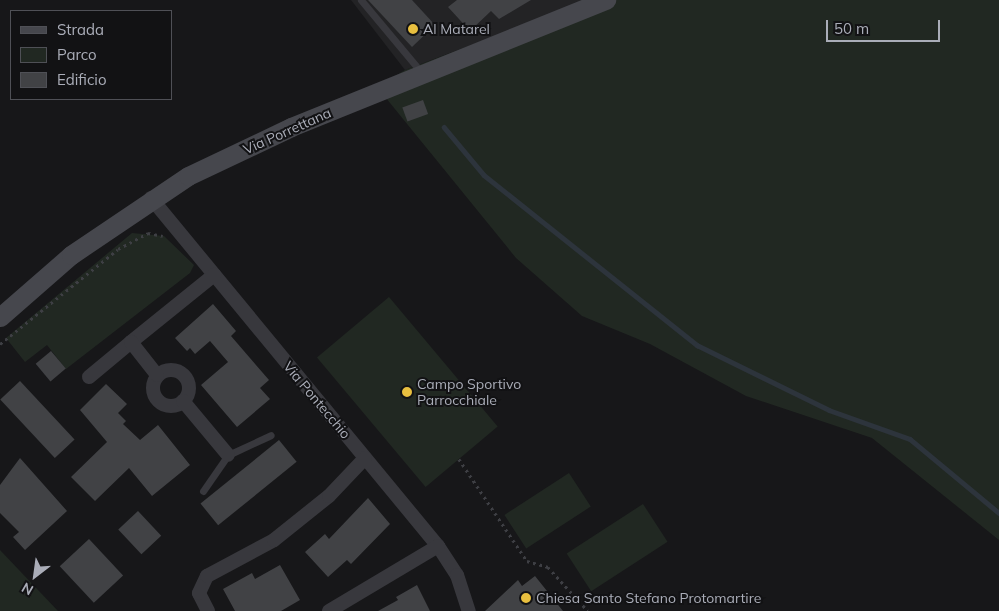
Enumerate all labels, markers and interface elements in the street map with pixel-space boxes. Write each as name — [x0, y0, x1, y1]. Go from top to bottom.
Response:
legend — [10, 10, 172, 100]
scale bar — [829, 10, 943, 42]
text: 50 m — [834, 19, 869, 38]
text: Strada — [57, 20, 104, 39]
place label: Al Matarel — [423, 21, 490, 37]
marker: Al Matarel — [407, 23, 419, 35]
text: Parco — [57, 45, 97, 64]
text: Edificio — [57, 70, 107, 89]
street label: Via Porrettana — [241, 104, 333, 158]
street label: Via Pontecchio — [280, 358, 354, 442]
place label: Campo Sportivo Parrocchiale — [417, 376, 521, 408]
marker: Campo Sportivo Parrocchiale — [401, 386, 413, 398]
north arrow — [10, 551, 60, 601]
text: N — [18, 579, 37, 599]
place label: Chiesa Santo Stefano Protomartire — [536, 590, 761, 606]
marker: Chiesa Santo Stefano Protomartire — [520, 592, 532, 604]

